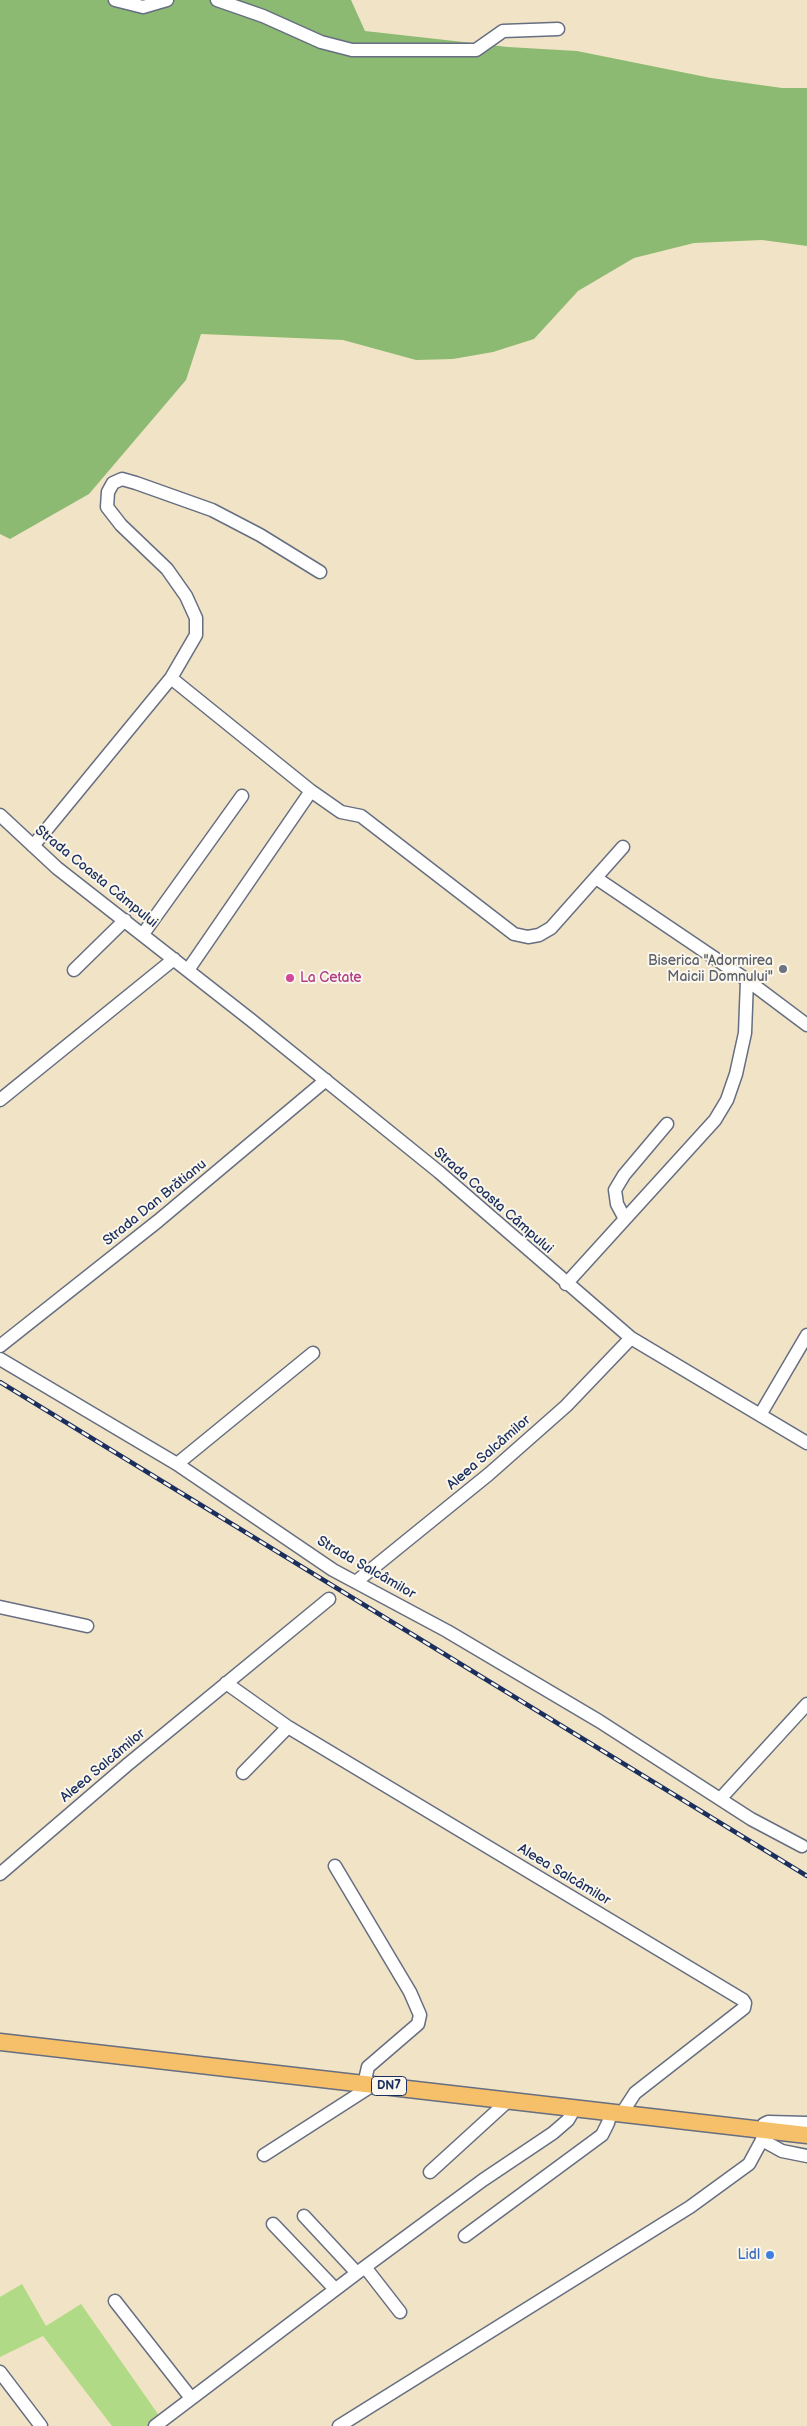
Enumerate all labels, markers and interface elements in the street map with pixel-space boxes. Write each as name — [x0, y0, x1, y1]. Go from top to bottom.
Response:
street label: Strada Coasta Câmpului — [31, 822, 161, 932]
place label: Biserica "Adormirea Maicii Domnului" — [648, 953, 773, 986]
marker: Biserica "Adormirea Maicii Domnului" — [777, 963, 789, 975]
place label: La Cetate — [300, 970, 362, 986]
marker: La Cetate — [284, 972, 296, 984]
street label: Strada Coasta Câmpului — [430, 1144, 556, 1258]
street label: Strada Dan Brătianu — [100, 1156, 210, 1250]
street label: Aleea Salcâmilor — [444, 1412, 534, 1494]
street label: Strada Salcâmilor — [314, 1533, 418, 1603]
street label: Aleea Salcâmilor — [57, 1726, 149, 1806]
street label: Aleea Salcâmilor — [514, 1841, 614, 1909]
road number: DN7 — [372, 2076, 406, 2096]
place label: Lidl — [738, 2247, 760, 2263]
marker: Lidl — [764, 2249, 776, 2261]

